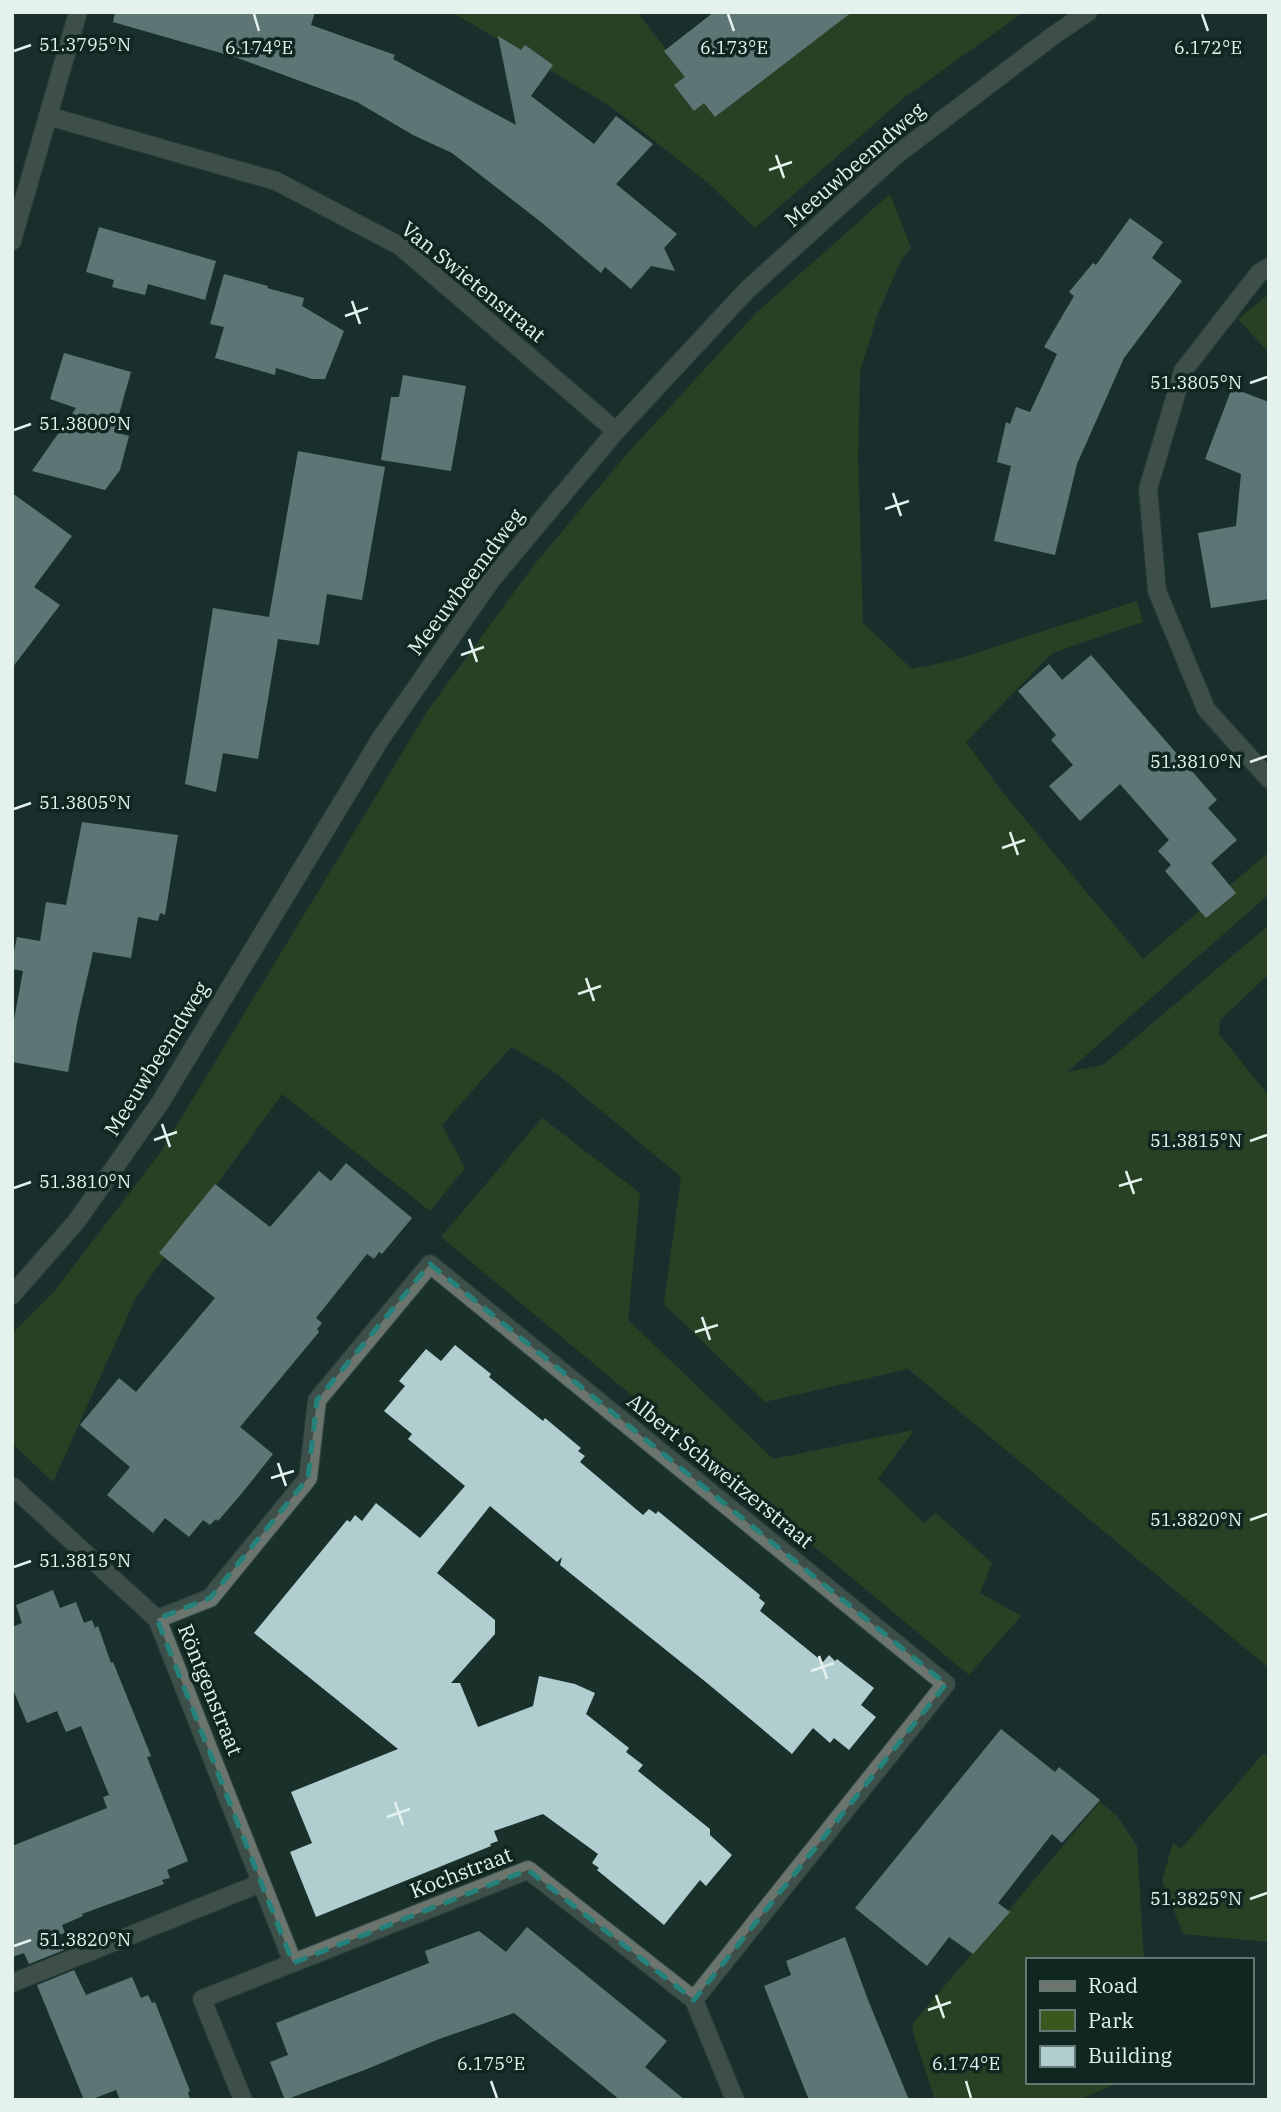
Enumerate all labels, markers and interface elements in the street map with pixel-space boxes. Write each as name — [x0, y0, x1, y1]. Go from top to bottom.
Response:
text: 51.3795°N — [39, 33, 131, 56]
text: 6.174°E — [225, 36, 293, 59]
text: 6.173°E — [700, 36, 768, 59]
text: 6.172°E — [1174, 36, 1242, 59]
street label: Meeuwbeemdweg — [778, 95, 931, 233]
street label: Van Swietenstraat — [396, 214, 552, 348]
text: 51.3805°N — [1150, 371, 1242, 394]
text: 51.3800°N — [39, 412, 131, 435]
street label: Meeuwbeemdweg — [401, 502, 530, 661]
text: 51.3810°N — [1150, 750, 1242, 773]
text: 51.3805°N — [39, 791, 131, 814]
street label: Meeuwbeemdweg — [97, 975, 215, 1141]
text: 51.3815°N — [1150, 1129, 1242, 1152]
text: 51.3810°N — [39, 1170, 131, 1193]
street label: Albert Schweitzerstraat — [622, 1386, 820, 1554]
text: 51.3820°N — [1150, 1508, 1242, 1531]
text: 51.3815°N — [39, 1549, 131, 1572]
street label: Röntgenstraat — [172, 1620, 250, 1759]
street label: Kochstraat — [406, 1840, 516, 1904]
text: 51.3825°N — [1150, 1887, 1242, 1910]
text: 51.3820°N — [39, 1928, 131, 1951]
legend — [1026, 1958, 1253, 2084]
text: Road — [1088, 1971, 1138, 1999]
text: Park — [1088, 2006, 1135, 2034]
text: Building — [1088, 2041, 1173, 2069]
text: 6.175°E — [457, 2052, 525, 2075]
text: 6.174°E — [932, 2052, 1000, 2075]

